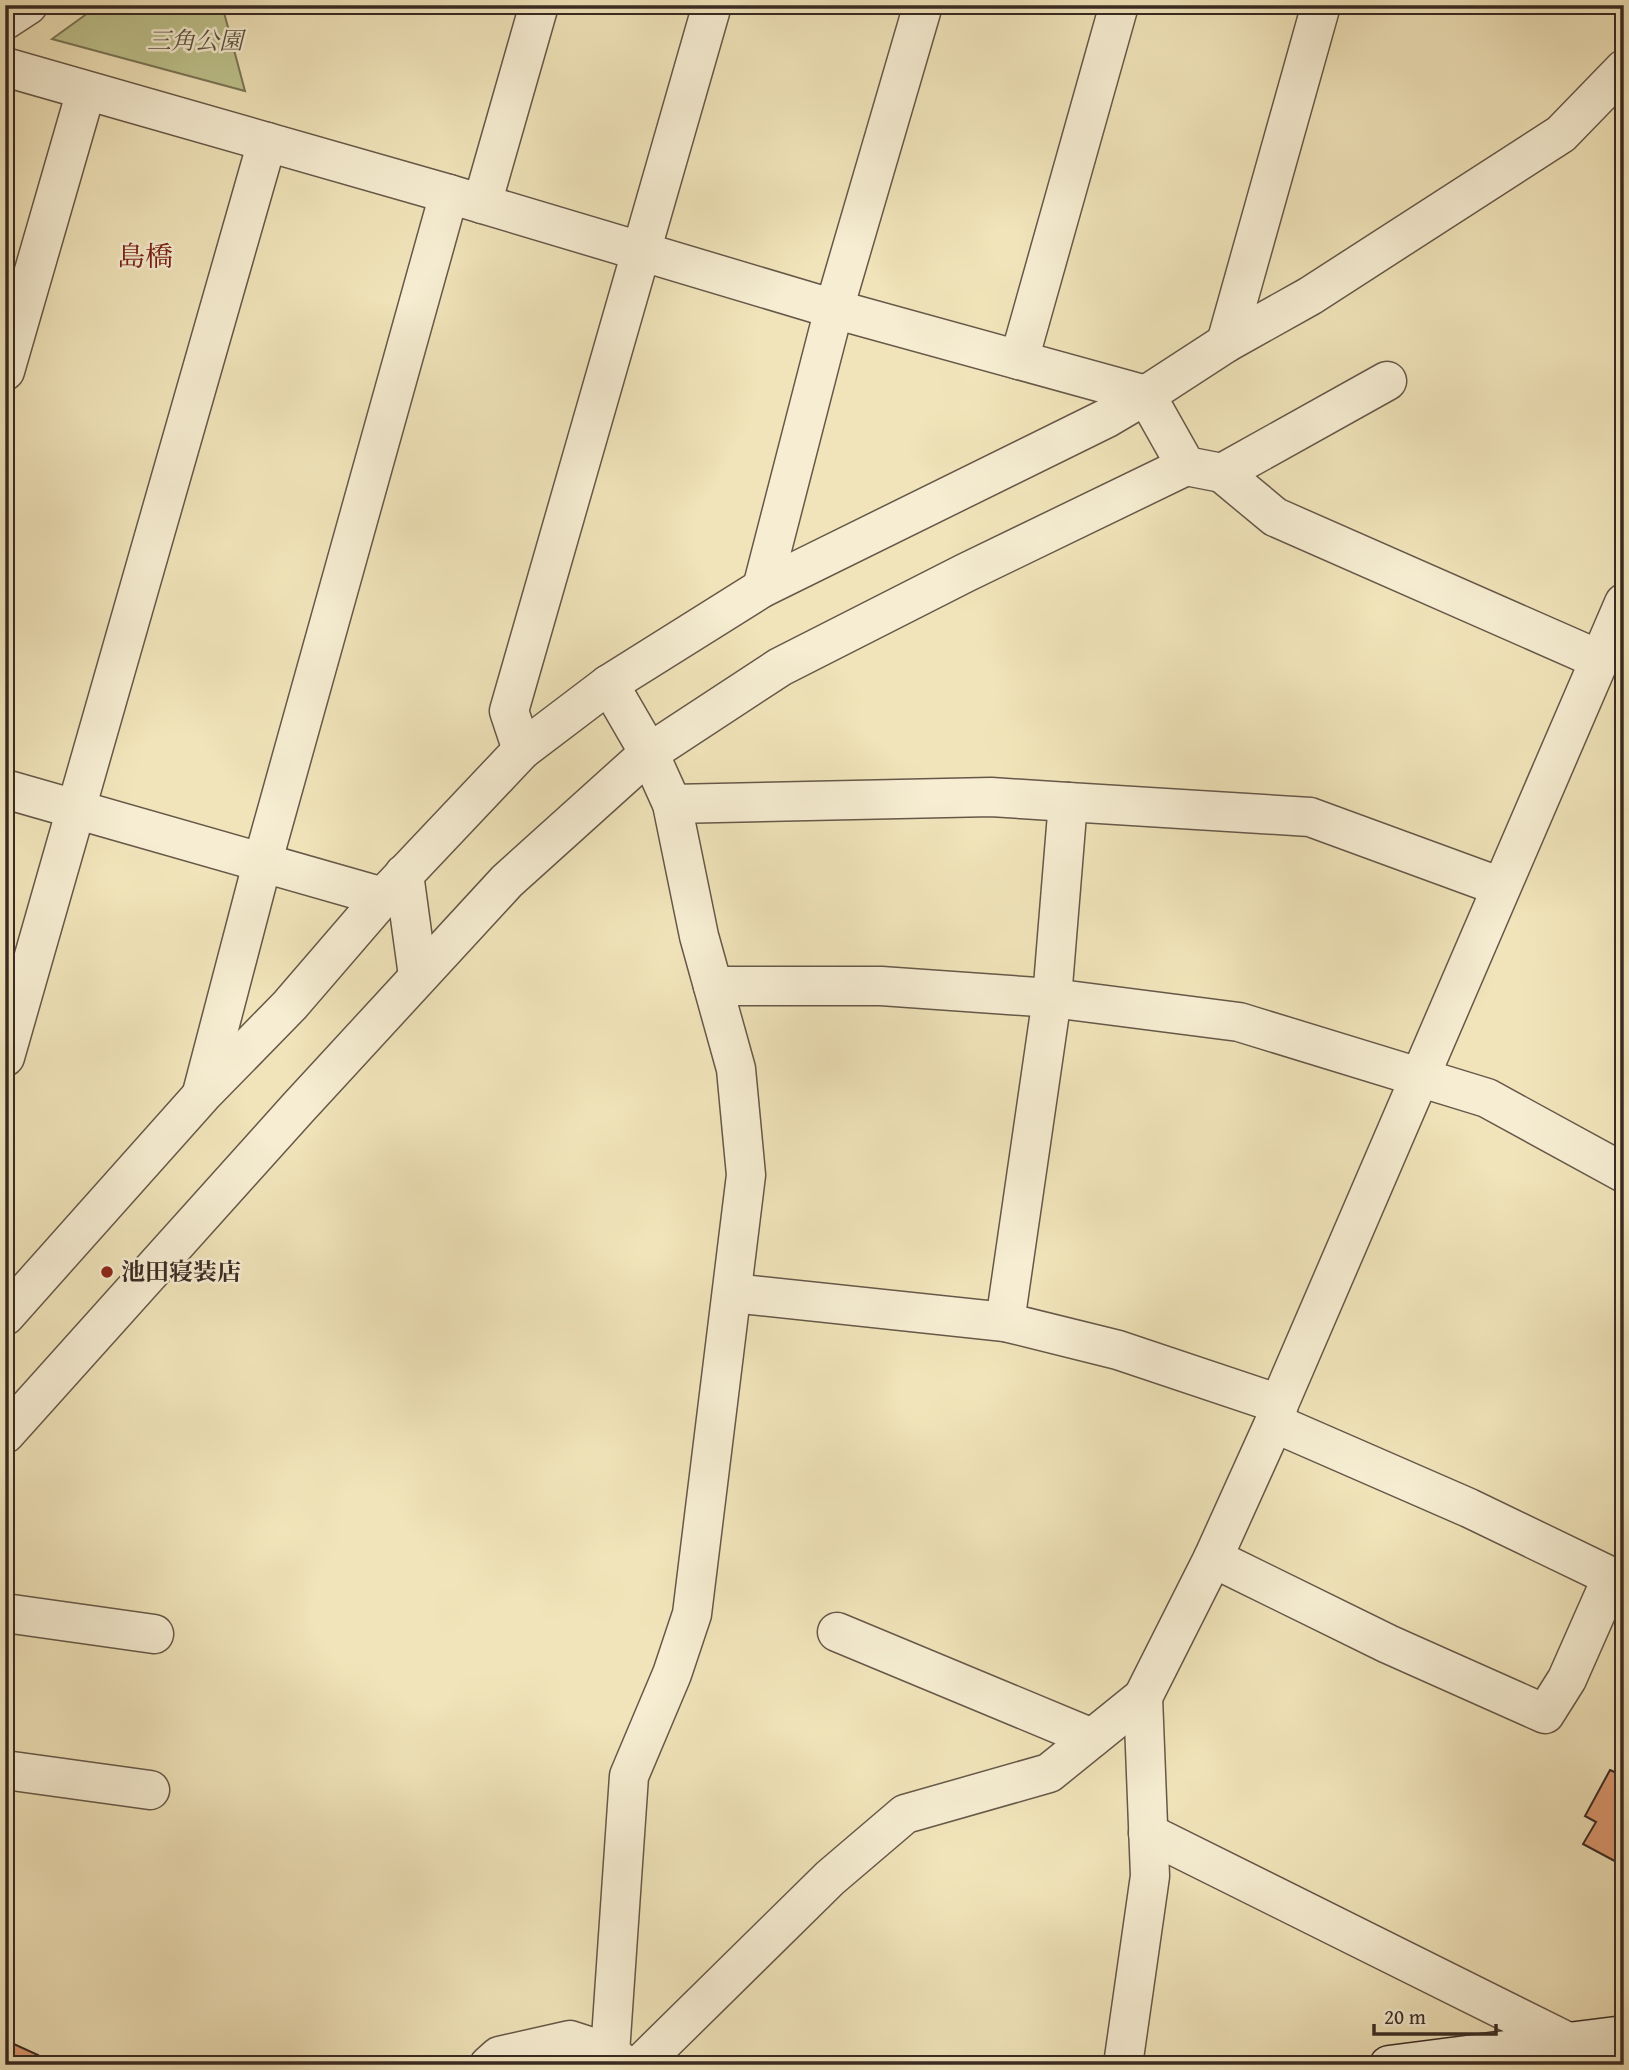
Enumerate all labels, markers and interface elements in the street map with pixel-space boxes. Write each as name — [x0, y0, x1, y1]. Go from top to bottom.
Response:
park label: 三角公園 — [147, 23, 247, 58]
district label: 島橋 — [117, 235, 173, 276]
place label: 池田寝装店 — [121, 1254, 241, 1289]
marker: 池田寝装店 — [99, 1264, 115, 1280]
scale bar — [1374, 1993, 1496, 2037]
text: 20 m — [1384, 2001, 1426, 2032]

